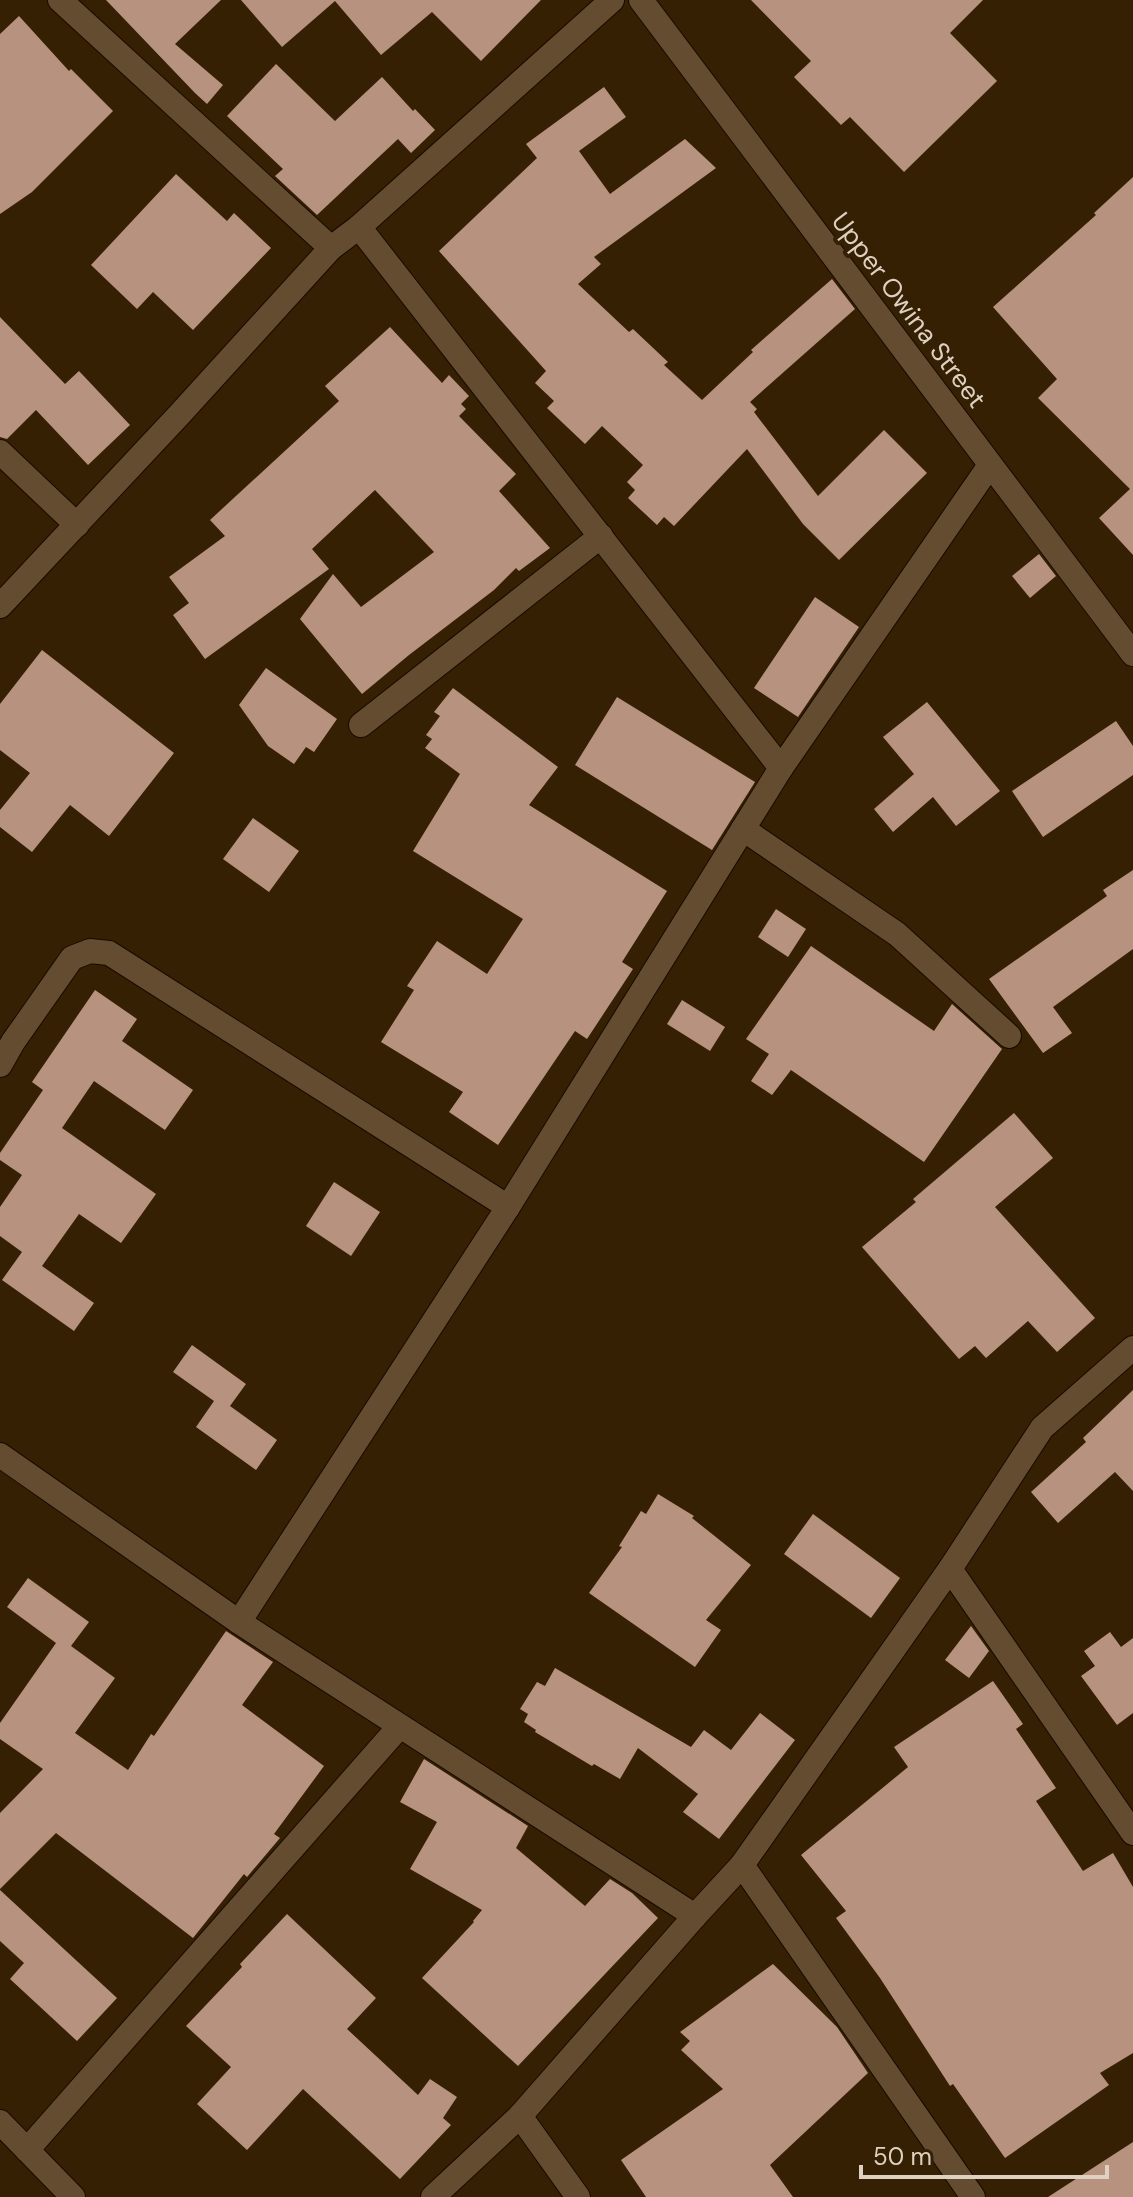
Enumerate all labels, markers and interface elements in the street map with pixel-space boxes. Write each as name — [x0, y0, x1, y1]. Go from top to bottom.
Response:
street label: Upper Owina Street — [824, 205, 994, 415]
scale bar — [861, 2129, 1107, 2179]
text: 50 m — [873, 2141, 932, 2172]

